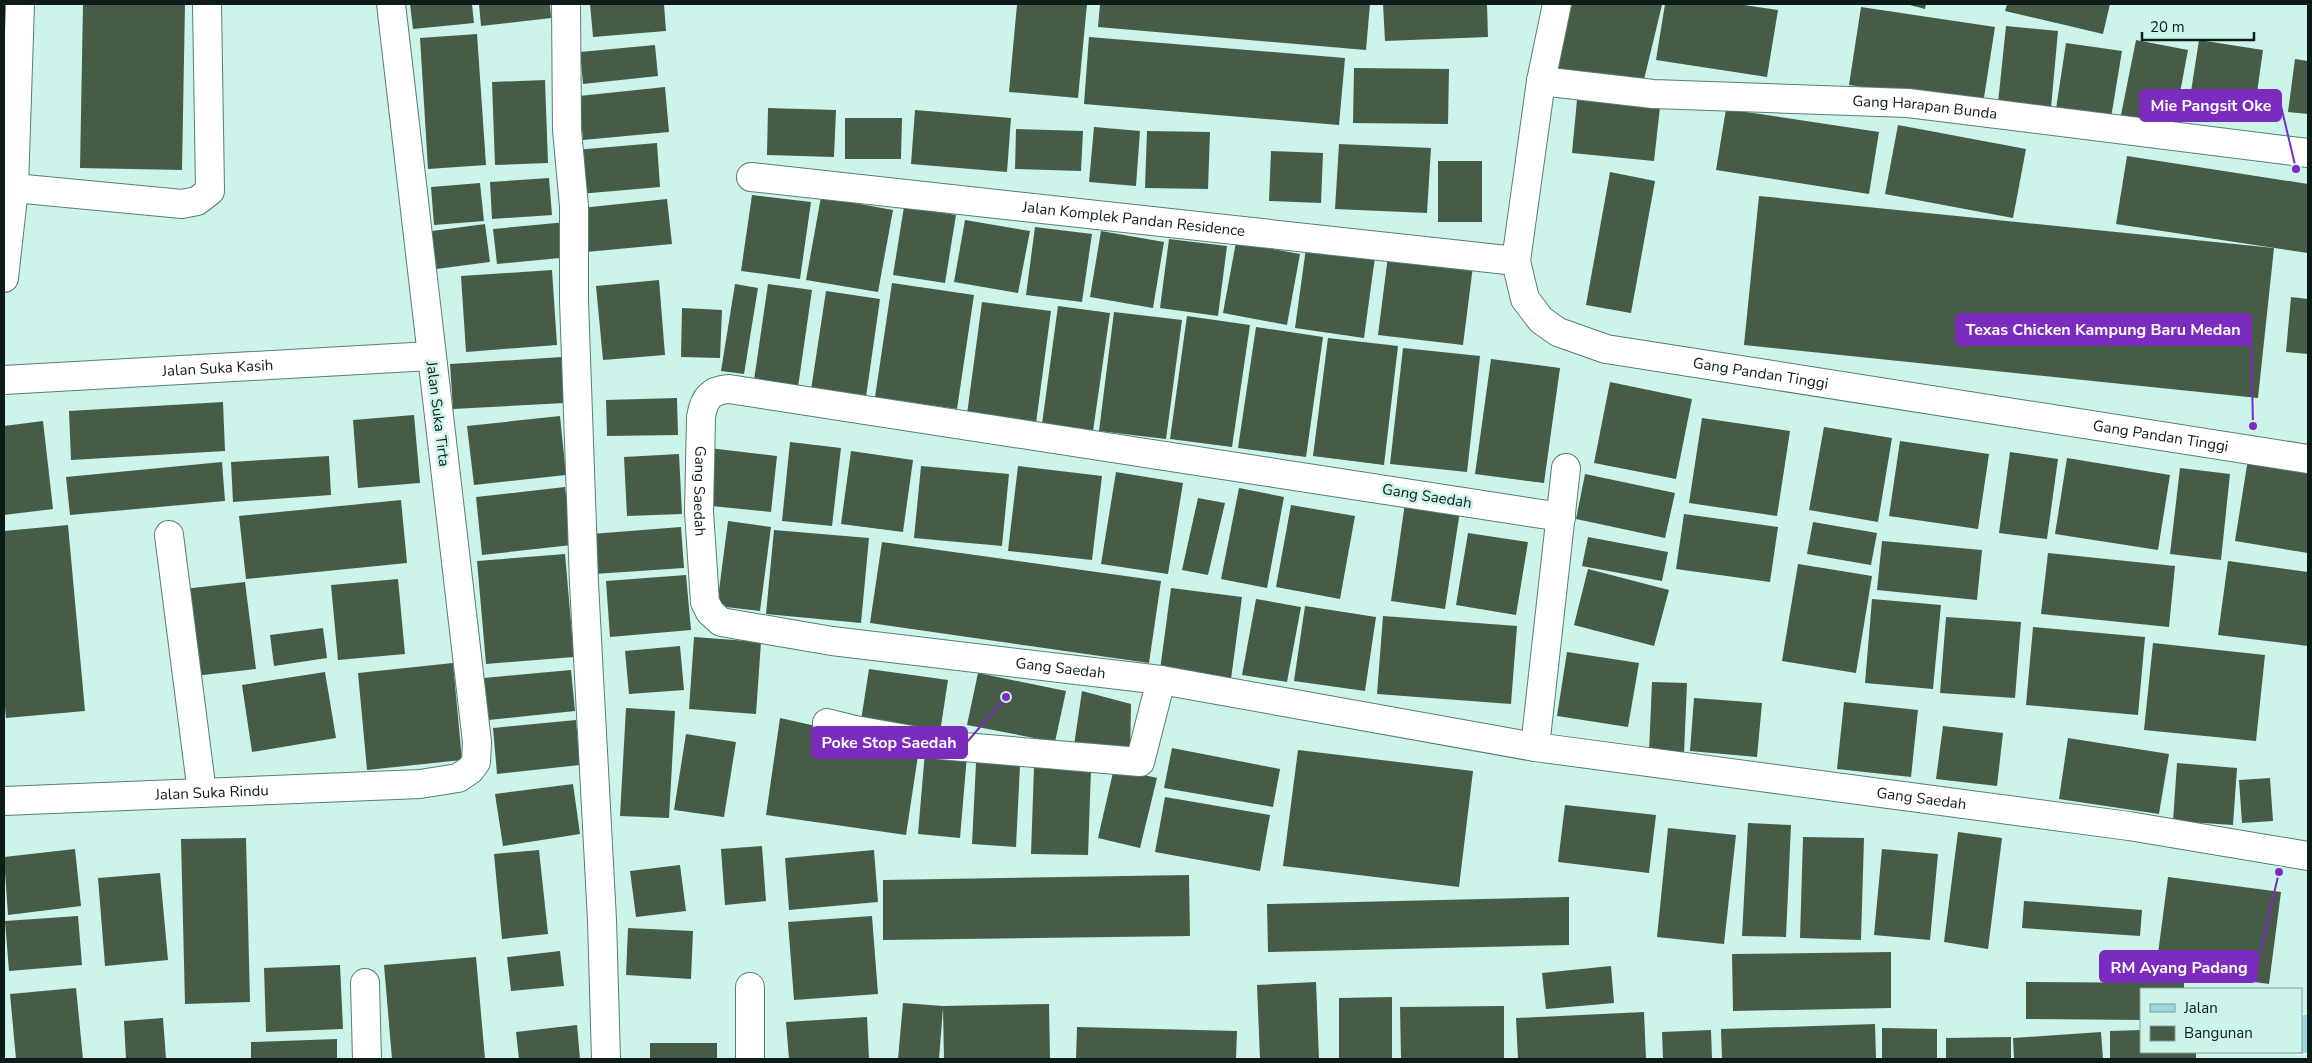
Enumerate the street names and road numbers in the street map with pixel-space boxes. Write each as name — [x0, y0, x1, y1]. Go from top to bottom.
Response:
street label: Gang Harapan Bunda — [1852, 91, 1998, 124]
street label: Jalan Komplek Pandan Residence — [1020, 197, 1246, 241]
street label: Gang Pandan Tinggi — [1691, 353, 1830, 394]
street label: Jalan Suka Kasih — [161, 355, 274, 381]
street label: Jalan Suka Tirta — [421, 359, 454, 468]
street label: Gang Pandan Tinggi — [2092, 415, 2230, 456]
street label: Gang Saedah — [689, 446, 711, 537]
street label: Gang Saedah — [1381, 479, 1473, 513]
street label: Gang Saedah — [1015, 653, 1107, 683]
street label: Jalan Suka Rindu — [154, 780, 269, 805]
street label: Gang Saedah — [1875, 783, 1968, 814]

